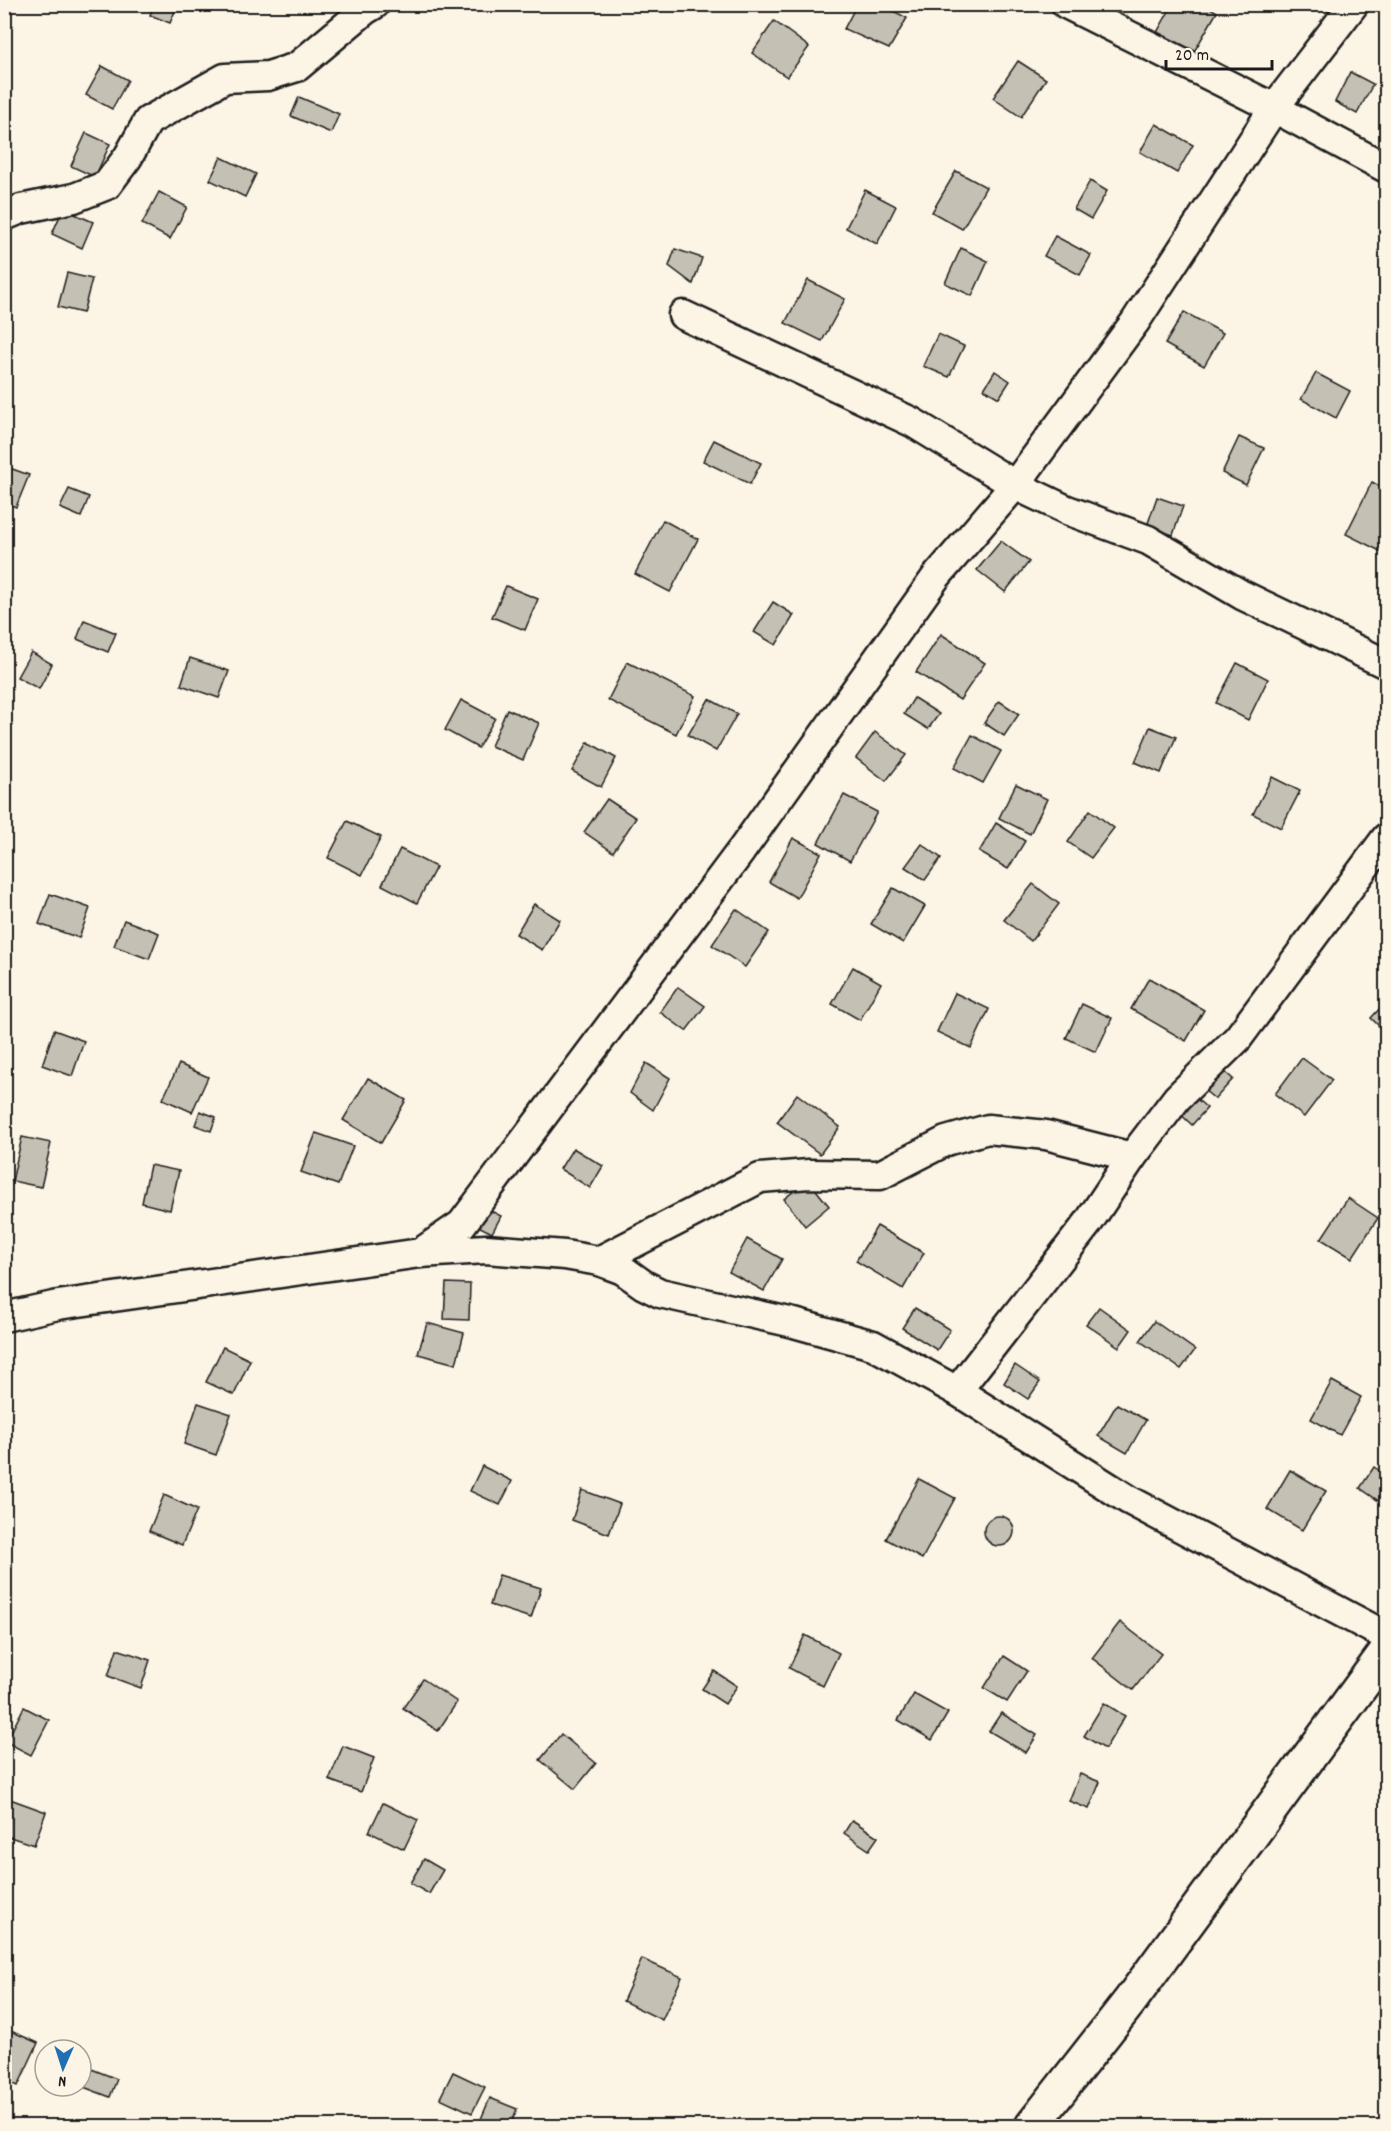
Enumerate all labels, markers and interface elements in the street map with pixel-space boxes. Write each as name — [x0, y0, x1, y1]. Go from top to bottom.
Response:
scale bar — [1166, 33, 1272, 71]
text: 20 m — [1175, 44, 1209, 69]
north arrow — [33, 2038, 93, 2098]
text: N — [58, 2069, 67, 2092]

